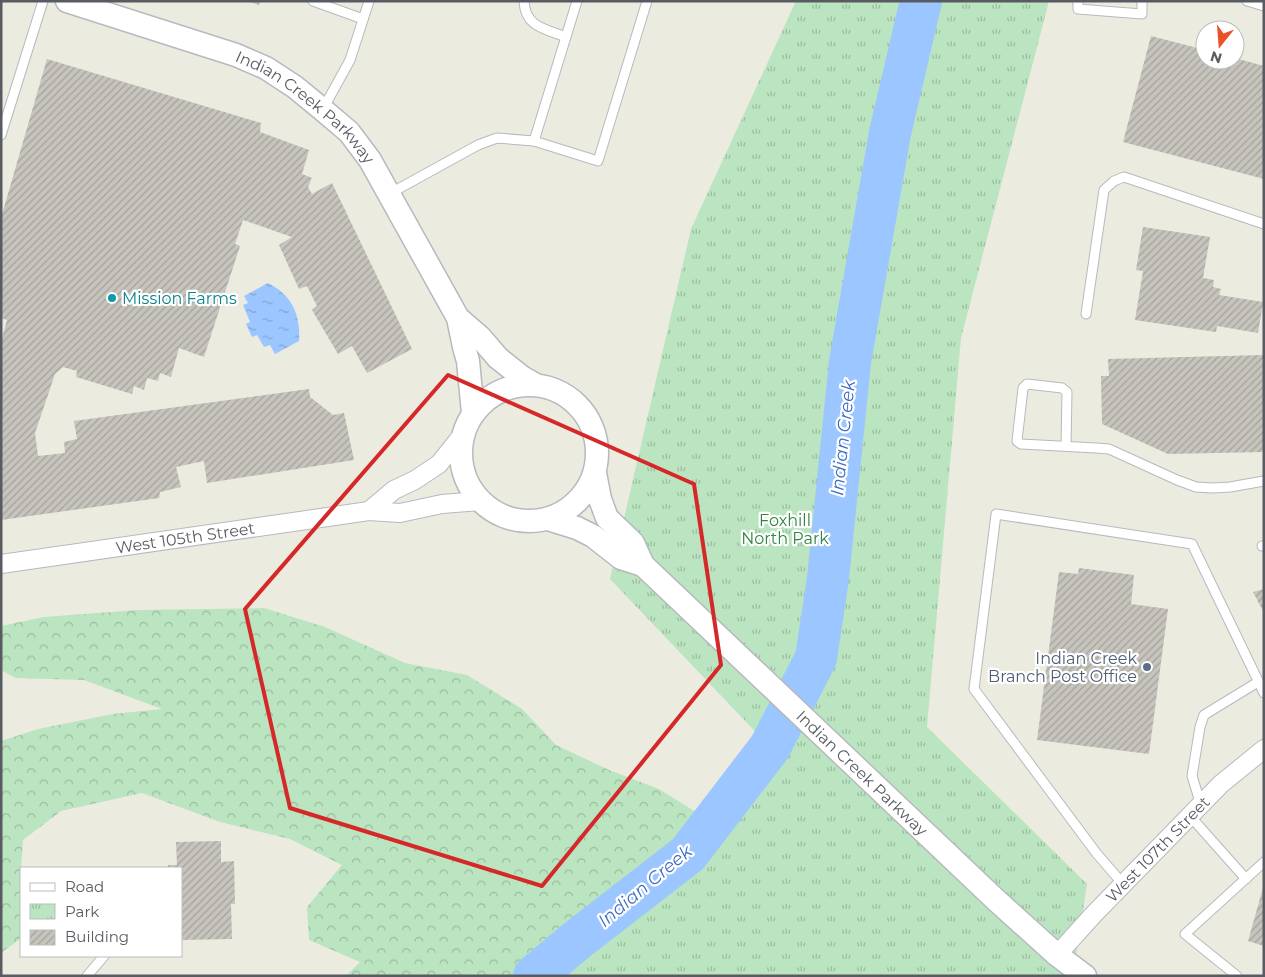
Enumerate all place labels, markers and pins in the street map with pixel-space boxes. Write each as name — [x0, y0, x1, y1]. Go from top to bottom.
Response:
place label: Mission Farms — [122, 289, 237, 308]
marker: Mission Farms — [106, 292, 118, 304]
place label: Indian Creek Branch Post Office — [988, 649, 1137, 686]
marker: Indian Creek Branch Post Office — [1141, 661, 1153, 673]

